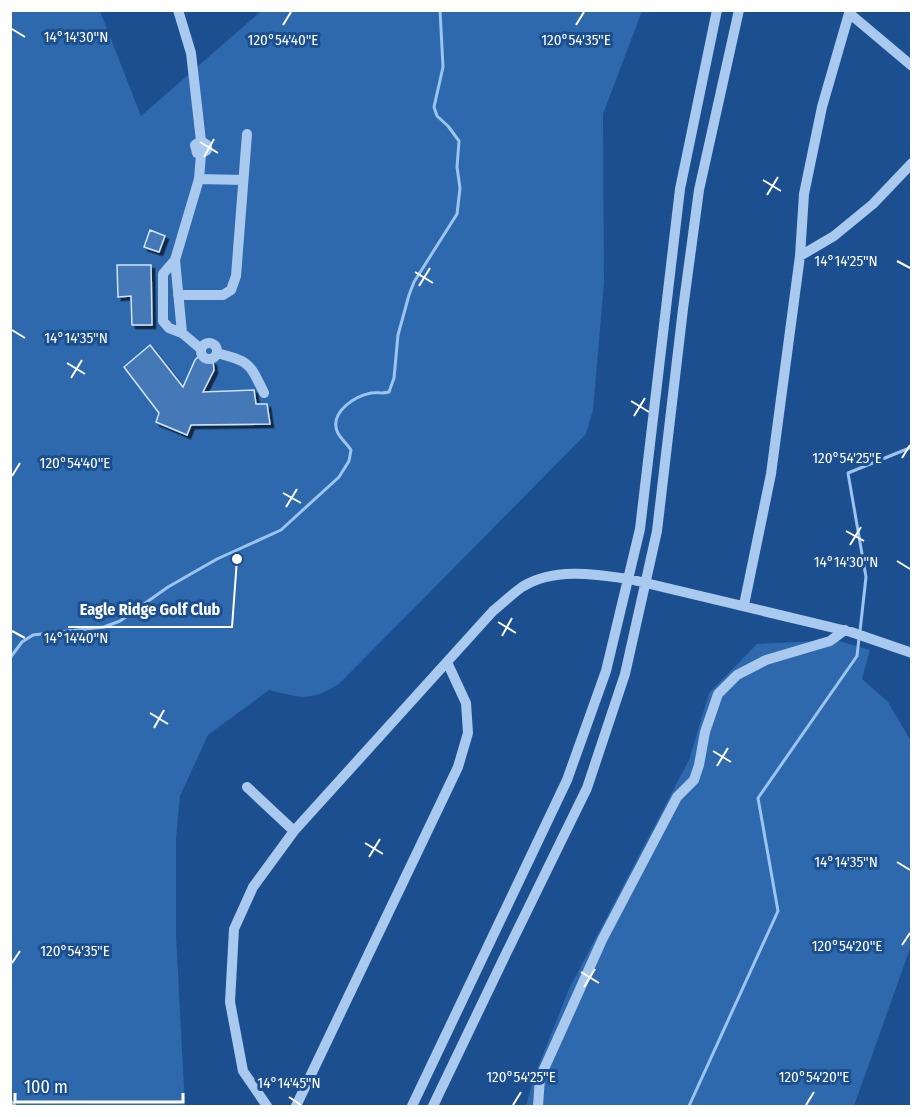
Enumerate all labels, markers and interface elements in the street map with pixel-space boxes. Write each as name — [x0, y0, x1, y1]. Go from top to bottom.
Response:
text: 14°14'30"N — [44, 28, 108, 46]
text: 120°54'40"E — [248, 31, 318, 49]
text: 120°54'35"E — [541, 31, 611, 49]
text: 14°14'25"N — [814, 252, 878, 270]
text: 14°14'35"N — [44, 329, 108, 347]
text: 120°54'25"E — [812, 449, 882, 467]
text: 120°54'40"E — [40, 454, 110, 472]
text: 14°14'30"N — [814, 553, 878, 571]
callout: Eagle Ridge Golf Club — [68, 593, 232, 627]
text: Eagle Ridge Golf Club — [80, 600, 220, 619]
text: 14°14'40"N — [44, 629, 108, 647]
text: 14°14'35"N — [814, 853, 878, 871]
text: 120°54'20"E — [812, 937, 882, 955]
text: 120°54'35"E — [40, 942, 110, 960]
scale bar — [15, 1066, 183, 1104]
text: 120°54'25"E — [486, 1068, 556, 1086]
text: 120°54'20"E — [779, 1068, 849, 1086]
text: 14°14'45"N — [257, 1074, 321, 1092]
text: 100 m — [24, 1076, 68, 1098]

